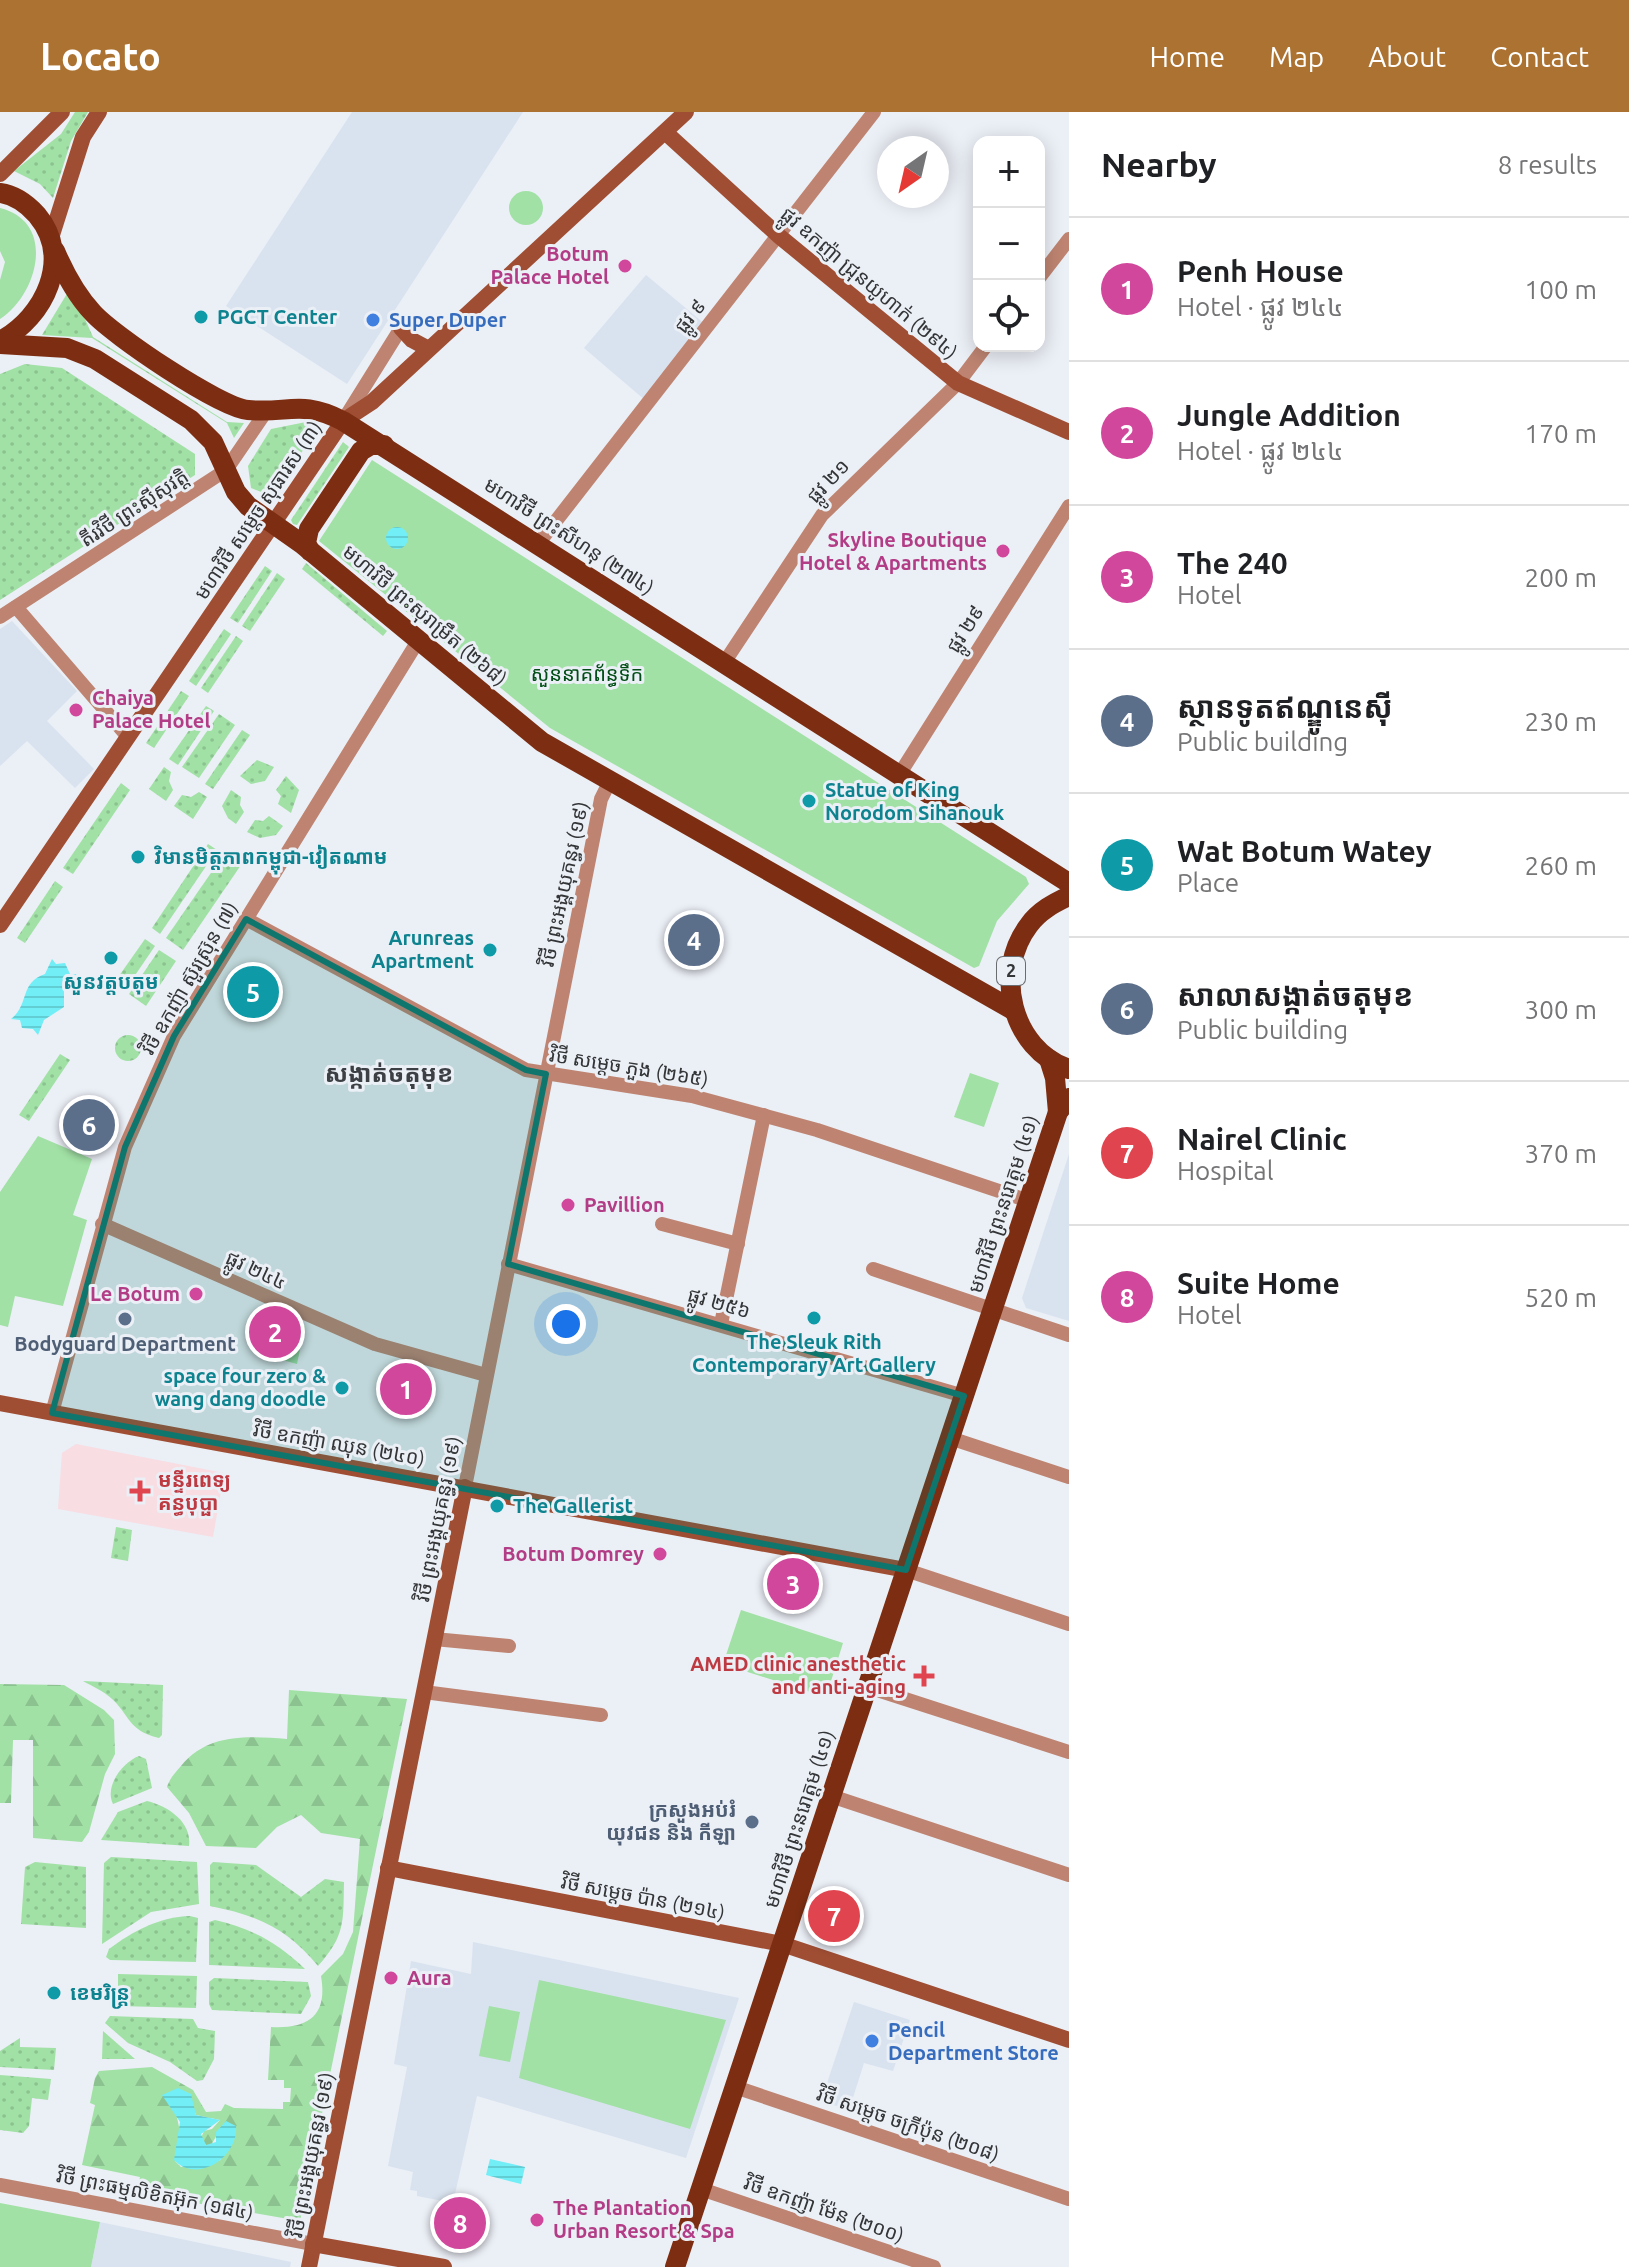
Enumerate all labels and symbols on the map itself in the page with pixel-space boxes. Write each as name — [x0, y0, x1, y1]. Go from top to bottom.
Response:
north arrow — [877, 136, 949, 208]
street label: ផ្លូវ ឧកញ៉ា ជ្រុនយូហាក់ (២៩៤) — [771, 202, 962, 369]
place label: Botum Palace Hotel — [491, 242, 609, 288]
marker: Botum Palace Hotel — [616, 257, 634, 275]
street label: ផ្លូវ ៩ — [669, 294, 716, 342]
place label: PGCT Center — [217, 305, 338, 328]
marker: PGCT Center — [192, 308, 210, 326]
place label: Super Duper — [389, 308, 507, 331]
marker: Super Duper — [364, 311, 382, 329]
street label: មហាវិថី សម្តេច សុធារស (៣) — [189, 416, 328, 605]
street label: ផ្លូវ ២១ — [802, 454, 859, 513]
street label: តីរវិថី ព្រះស៊ីសុវត្តិ — [75, 463, 194, 553]
street label: មហាវិថី ព្រះសីហនុ (២៧៤) — [479, 472, 659, 601]
place label: Skyline Boutique Hotel & Apartments — [799, 528, 987, 574]
street label: មហាវិថី ព្រះសុរាម្រឹត (២៦៨) — [337, 539, 512, 692]
marker: Skyline Boutique Hotel & Apartments — [994, 542, 1012, 560]
street label: ផ្លូវ ២៩ — [941, 601, 995, 661]
park label: សួននាគព័ន្ធទឹក — [531, 662, 643, 687]
place label: Chaiya Palace Hotel — [92, 686, 210, 732]
marker: Chaiya Palace Hotel — [67, 701, 85, 719]
place label: Statue of King Norodom Sihanouk — [825, 778, 1004, 824]
marker: Statue of King Norodom Sihanouk — [800, 792, 818, 810]
street label: វិថី ព្រះអង្គយុគន្ធរ (១៩) — [534, 799, 595, 969]
place label: វិមានមិត្តភាពកម្ពុជា-វៀតណាម — [153, 844, 387, 875]
marker: វិមានមិត្តភាពកម្ពុជា-វៀតណាម — [129, 848, 147, 866]
street label: វិថី ឧកញ៉ា ស៊ួរស៊្រុន (៧) — [135, 897, 243, 1059]
pin: 4 — [668, 910, 720, 970]
place label: Arunreas Apartment — [371, 926, 474, 972]
marker: Arunreas Apartment — [481, 941, 499, 959]
marker: សួនវត្តបតុម — [102, 949, 120, 967]
road number: 2 — [997, 957, 1025, 985]
pin: 5 — [227, 962, 279, 1022]
place label: សួនវត្តបតុម — [63, 970, 159, 995]
street label: វិថី សម្តេច ភួង (២៦៥) — [548, 1042, 710, 1092]
district label: សង្កាត់ចតុមុខ — [325, 1060, 453, 1089]
pin: 6 — [63, 1095, 115, 1155]
street label: មហាវិថី ព្រះនរោត្តម (៤១) — [962, 1112, 1044, 1296]
place label: Pavillion — [584, 1193, 665, 1216]
marker: Pavillion — [559, 1196, 577, 1214]
street label: ផ្លូវ ២៤៤ — [219, 1246, 290, 1301]
place label: Le Botum — [90, 1282, 180, 1305]
street label: ផ្លូវ ២៥៦ — [683, 1283, 753, 1330]
marker: Le Botum — [187, 1285, 205, 1303]
pin: 2 — [249, 1302, 301, 1362]
your location — [546, 1304, 586, 1344]
marker: The Sleuk Rith Contemporary Art Gallery — [805, 1309, 823, 1327]
marker: Bodyguard Department — [116, 1310, 134, 1328]
place label: The Sleuk Rith Contemporary Art Gallery — [692, 1330, 936, 1376]
place label: Bodyguard Department — [14, 1332, 236, 1355]
pin: 1 — [380, 1359, 432, 1419]
place label: space four zero & wang dang doodle — [155, 1364, 326, 1410]
marker: space four zero & wang dang doodle — [333, 1379, 351, 1397]
street label: វិថី ឧកញ៉ា ឈុន (២៤០) — [251, 1416, 427, 1472]
street label: វិថី ព្រះអង្គយុគន្ធរ (១៩) — [410, 1434, 467, 1604]
place label: មន្ទីរពេទ្យ គន្ធបុប្ផា — [158, 1468, 231, 1516]
marker: មន្ទីរពេទ្យ គន្ធបុប្ផា — [129, 1480, 151, 1502]
place label: The Gallerist — [513, 1494, 634, 1517]
marker: The Gallerist — [488, 1497, 506, 1515]
place label: Botum Domrey — [502, 1542, 644, 1565]
marker: Botum Domrey — [651, 1545, 669, 1563]
pin: 3 — [767, 1554, 819, 1614]
place label: AMED clinic anesthetic and anti-aging — [690, 1652, 906, 1698]
marker: AMED clinic anesthetic and anti-aging — [913, 1665, 935, 1687]
street label: មហាវិថី ព្រះនរោត្តម (៤១) — [758, 1727, 840, 1911]
place label: ក្រសួងអប់រំ យុវជន និង កីឡា — [606, 1798, 736, 1846]
marker: ក្រសួងអប់រំ យុវជន និង កីឡា — [743, 1813, 761, 1831]
street label: វិថី សម្តេច ប៉ាន (២១៤) — [559, 1869, 727, 1925]
pin: 7 — [808, 1886, 860, 1946]
place label: Aura — [407, 1966, 452, 1989]
marker: Aura — [382, 1969, 400, 1987]
place label: ខេមរិន្រ្ត — [70, 1981, 130, 2009]
marker: ខេមរិន្រ្ត — [45, 1984, 63, 2002]
place label: Pencil Department Store — [888, 2018, 1059, 2064]
marker: Pencil Department Store — [863, 2032, 881, 2050]
street label: វិថី ព្រះអង្គយុគន្ធរ (១៩) — [283, 2070, 340, 2240]
street label: វិថី សម្តេច ចក្រីប៉ុន (២០៨) — [813, 2081, 1003, 2168]
street label: វិថី ព្រះធម្មលិខិតអ៊ុក (១៨៤) — [54, 2163, 256, 2226]
street label: វិថី ឧកញ៉ា ម៉ែន (២០០) — [741, 2170, 907, 2248]
pin: 8 — [434, 2193, 486, 2253]
place label: The Plantation Urban Resort & Spa — [553, 2196, 735, 2242]
marker: The Plantation Urban Resort & Spa — [528, 2211, 546, 2229]

